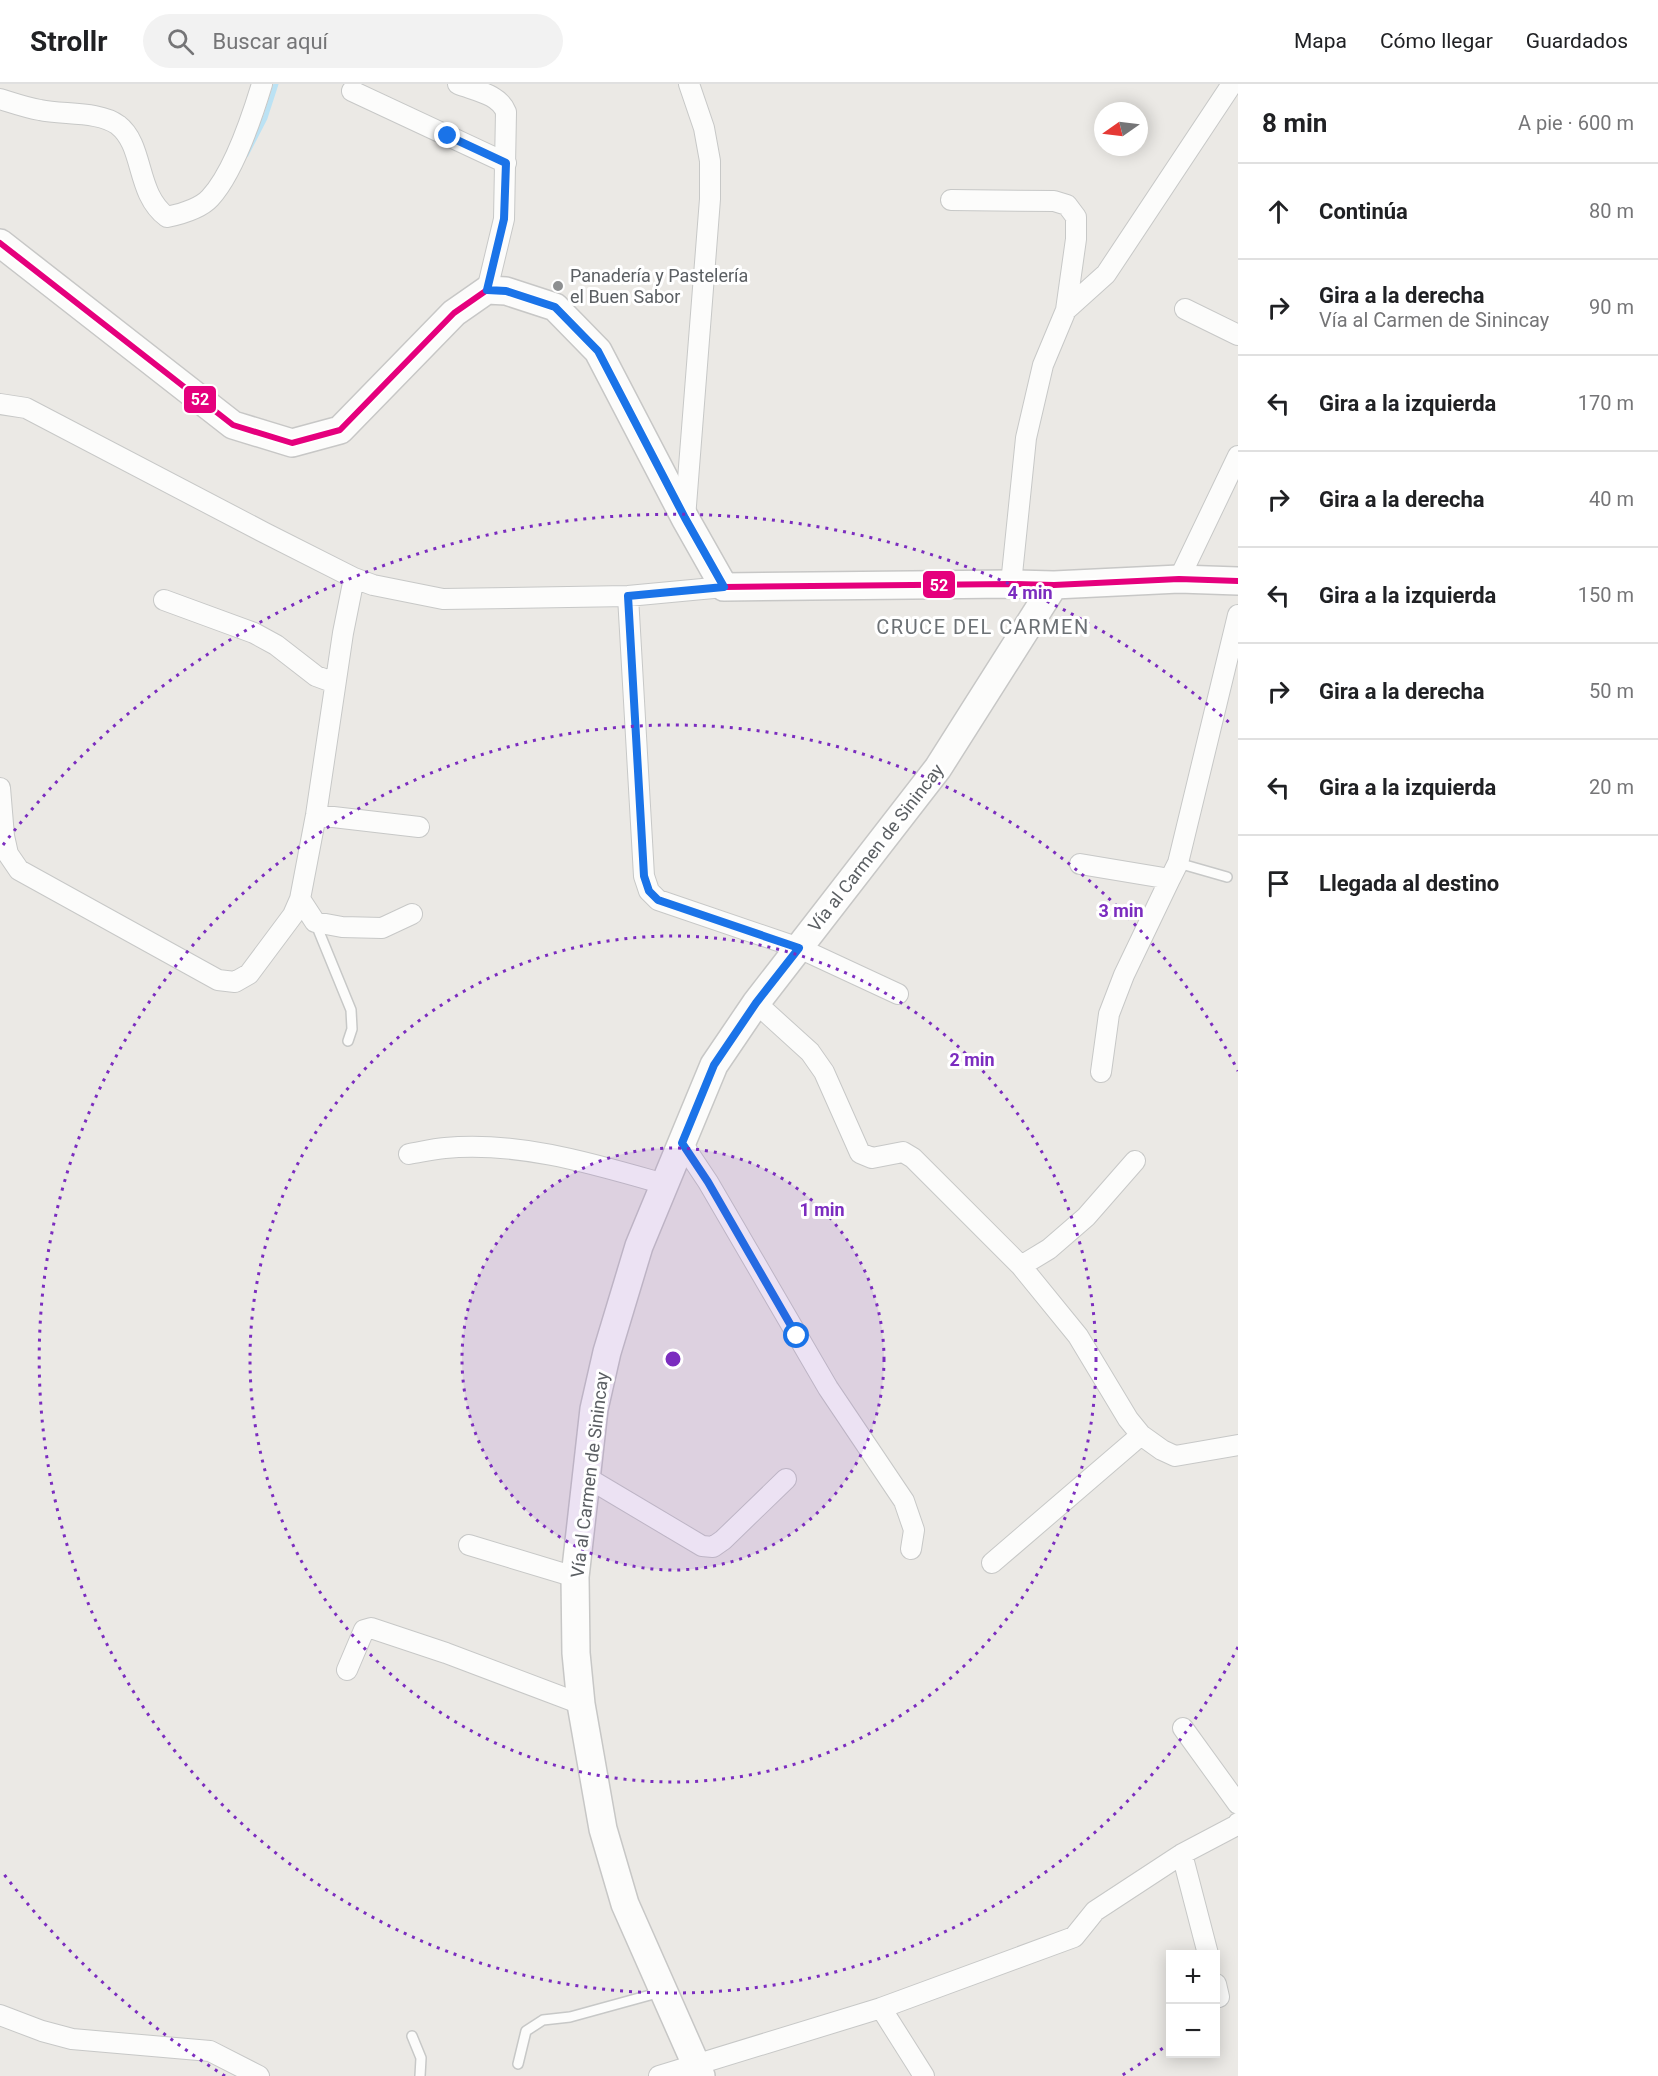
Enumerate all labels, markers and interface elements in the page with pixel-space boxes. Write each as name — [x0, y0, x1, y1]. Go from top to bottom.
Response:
search box — [143, 14, 563, 68]
text: Strollr — [30, 25, 107, 58]
icon: search — [164, 25, 197, 58]
text: Buscar aquí — [212, 29, 328, 54]
text: Mapa — [1294, 29, 1347, 53]
text: Cómo llegar — [1380, 29, 1493, 53]
text: Guardados — [1526, 29, 1628, 53]
north arrow — [1094, 102, 1148, 156]
text: 8 min — [1262, 108, 1327, 138]
text: A pie · 600 m — [1518, 111, 1634, 135]
route end — [434, 122, 460, 148]
icon: ahead — [1262, 195, 1295, 228]
text: Continúa — [1319, 199, 1408, 224]
text: 80 m — [1589, 199, 1634, 223]
place label: Panadería y Pastelería el Buen Sabor — [570, 265, 748, 307]
marker: Panadería y Pastelería el Buen Sabor — [551, 279, 565, 293]
text: Gira a la derecha — [1319, 283, 1485, 308]
icon: right — [1262, 291, 1295, 324]
text: 90 m — [1589, 295, 1634, 319]
text: Vía al Carmen de Sinincay — [1319, 308, 1549, 332]
line badge: 52 — [183, 385, 217, 414]
icon: left — [1262, 387, 1295, 420]
text: 52 — [191, 390, 209, 409]
text: Gira a la izquierda — [1319, 391, 1496, 416]
text: 170 m — [1578, 391, 1634, 415]
icon: right — [1262, 483, 1295, 516]
text: Gira a la derecha — [1319, 487, 1485, 512]
text: 40 m — [1589, 487, 1634, 511]
line badge: 52 — [922, 570, 956, 599]
text: 52 — [930, 576, 948, 595]
icon: left — [1262, 579, 1295, 612]
text: 4 min — [1007, 582, 1053, 603]
text: Gira a la izquierda — [1319, 583, 1496, 608]
text: 150 m — [1578, 583, 1634, 607]
district label: CRUCE DEL CARMEN — [876, 615, 1090, 639]
icon: right — [1262, 675, 1295, 708]
text: Gira a la derecha — [1319, 679, 1485, 704]
text: 50 m — [1589, 679, 1634, 703]
street label: Vía al Carmen de Sinincay — [804, 759, 948, 936]
icon: left — [1262, 771, 1295, 804]
text: Gira a la izquierda — [1319, 775, 1496, 800]
text: 20 m — [1589, 775, 1634, 799]
icon: arrive — [1262, 867, 1295, 900]
text: Llegada al destino — [1319, 871, 1499, 896]
text: 3 min — [1098, 900, 1144, 921]
text: 2 min — [949, 1049, 995, 1070]
text: 1 min — [799, 1199, 845, 1220]
route start — [783, 1322, 809, 1348]
centre of rings — [663, 1349, 683, 1369]
street label: Vía al Carmen de Sinincay — [566, 1370, 613, 1579]
map controls — [1166, 1950, 1220, 2058]
button: + — [1166, 1950, 1220, 2004]
button: − — [1166, 2004, 1220, 2058]

